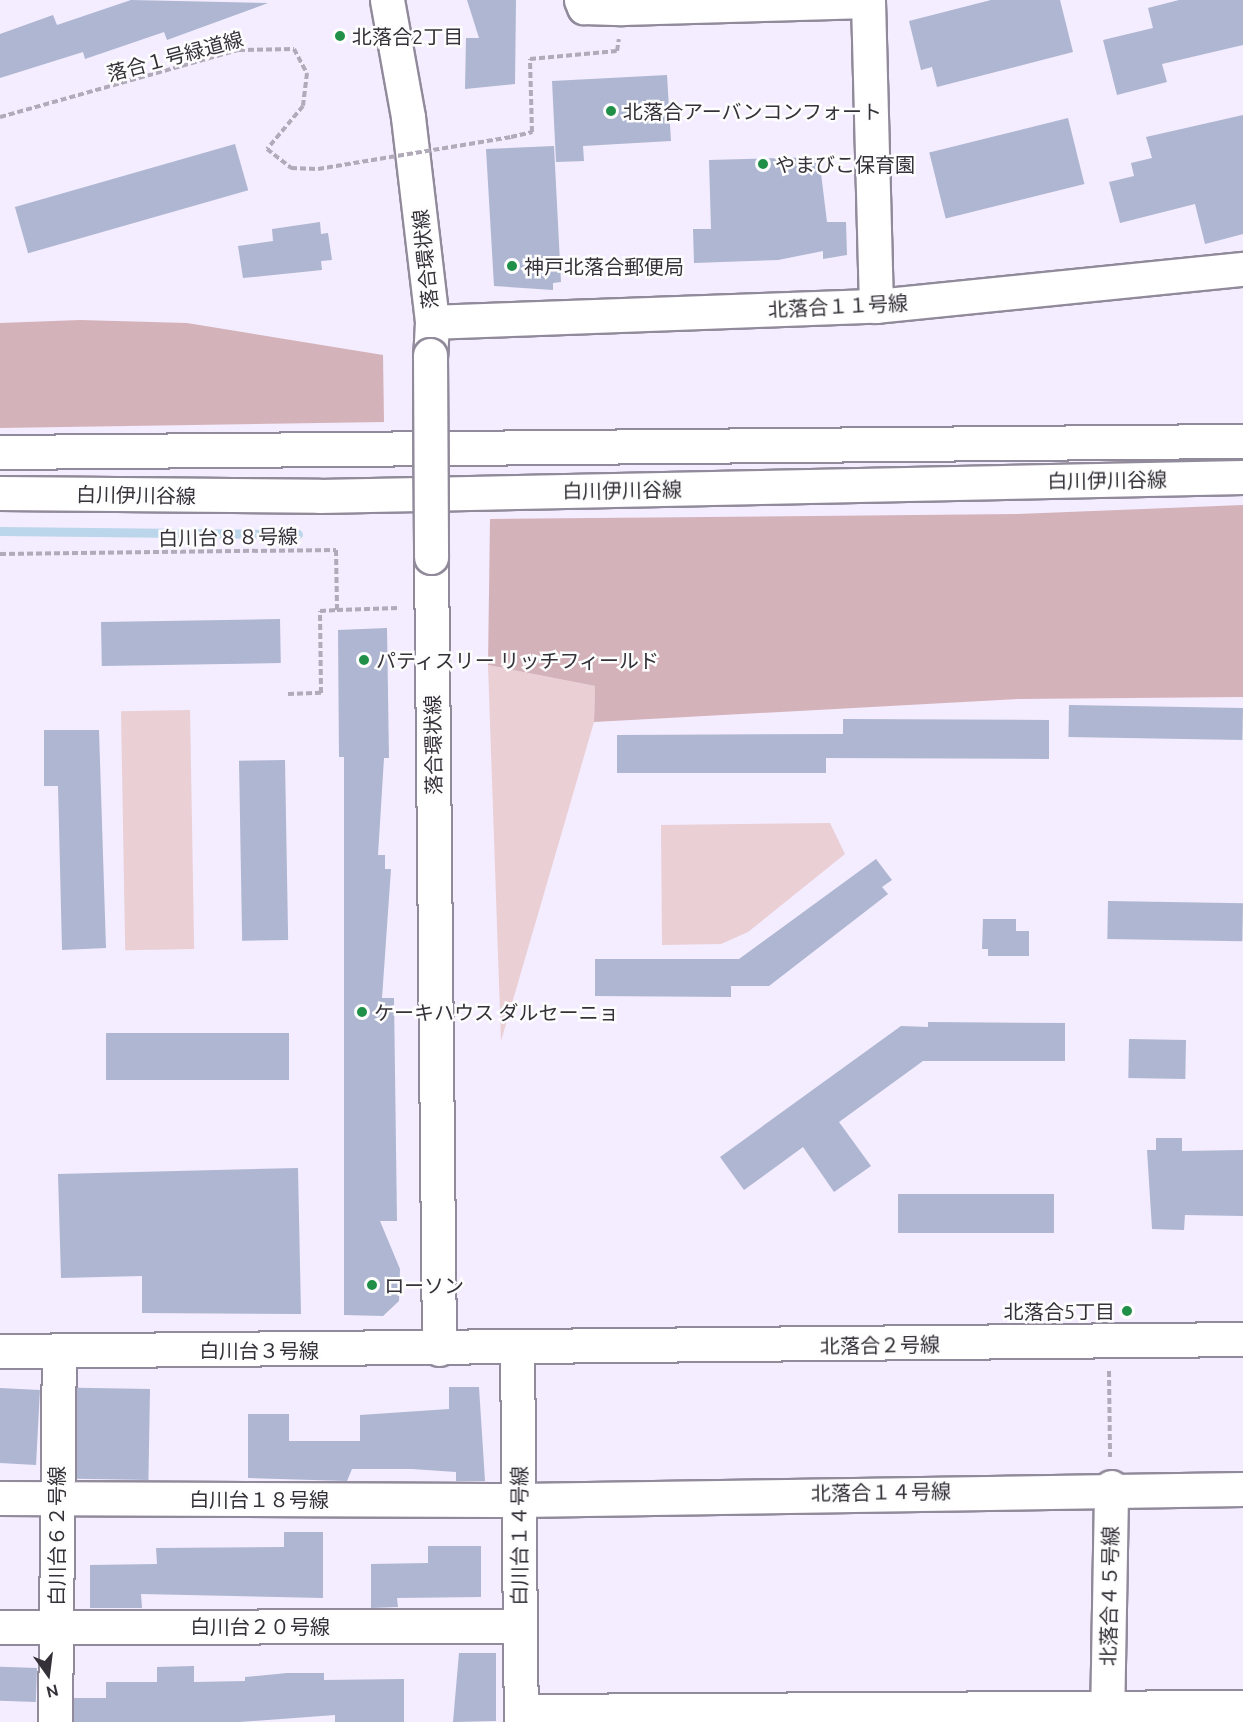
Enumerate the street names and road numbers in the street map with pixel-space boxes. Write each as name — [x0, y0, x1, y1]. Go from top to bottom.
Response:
street label: 落合１号緑道線 — [104, 26, 246, 86]
street label: 落合環状線 — [408, 208, 442, 310]
street label: 北落合１１号線 — [767, 290, 909, 322]
street label: 白川伊川谷線 — [1047, 467, 1167, 493]
street label: 白川伊川谷線 — [562, 477, 682, 503]
street label: 白川伊川谷線 — [76, 482, 196, 508]
street label: 白川台８８号線 — [158, 524, 298, 550]
street label: 落合環状線 — [420, 695, 446, 795]
street label: 北落合２号線 — [820, 1332, 940, 1358]
street label: 白川台３号線 — [199, 1338, 319, 1362]
street label: 白川台６２号線 — [44, 1466, 68, 1606]
street label: 白川台１４号線 — [507, 1466, 531, 1606]
street label: 北落合１４号線 — [811, 1479, 951, 1505]
street label: 白川台１８号線 — [189, 1487, 329, 1511]
street label: 北落合４５号線 — [1096, 1526, 1122, 1666]
street label: 白川台２０号線 — [190, 1614, 330, 1638]

